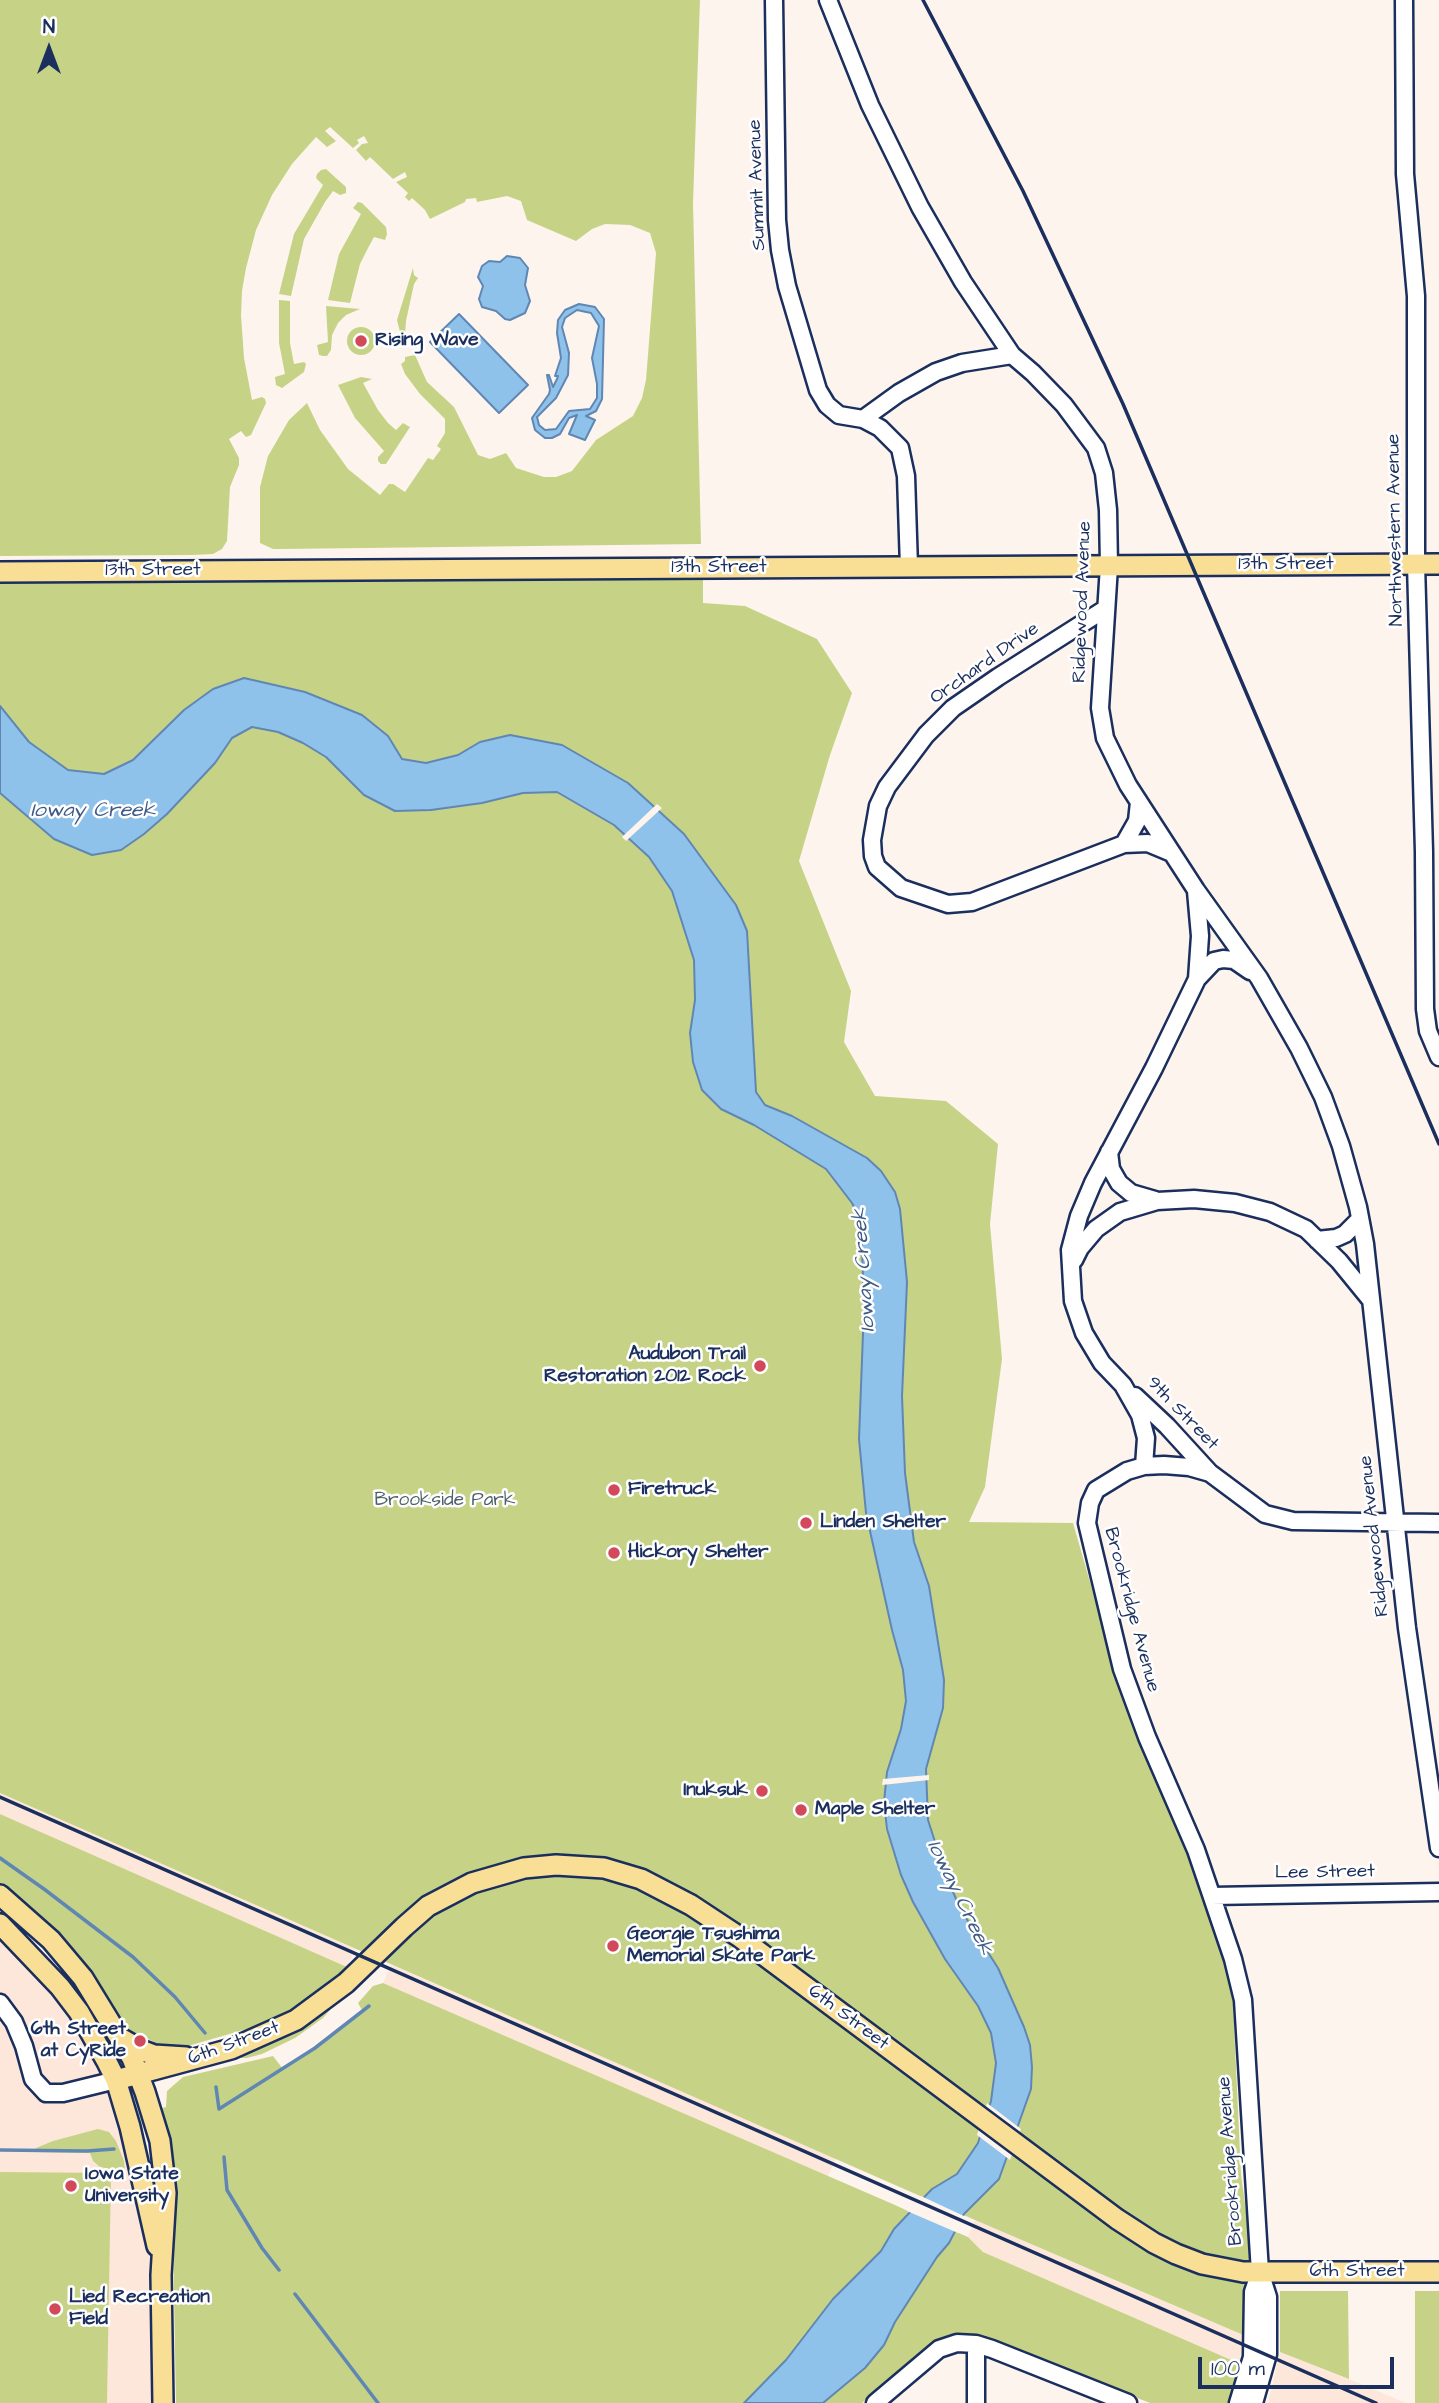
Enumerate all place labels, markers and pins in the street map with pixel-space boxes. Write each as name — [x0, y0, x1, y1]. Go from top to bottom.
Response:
place label: Rising Wave — [375, 330, 478, 352]
marker: Rising Wave — [353, 333, 369, 349]
place label: Audubon Trail Restoration 2012 Rock — [544, 1344, 746, 1388]
marker: Audubon Trail Restoration 2012 Rock — [752, 1358, 768, 1374]
place label: Firetruck — [628, 1479, 716, 1501]
marker: Firetruck — [606, 1482, 622, 1498]
place label: Linden Shelter — [820, 1512, 946, 1534]
marker: Linden Shelter — [798, 1515, 814, 1531]
place label: Hickory Shelter — [628, 1542, 769, 1564]
marker: Hickory Shelter — [606, 1545, 622, 1561]
place label: Inuksuk — [683, 1780, 748, 1802]
marker: Inuksuk — [754, 1783, 770, 1799]
place label: Maple Shelter — [815, 1799, 935, 1821]
marker: Maple Shelter — [793, 1802, 809, 1818]
place label: Georgie Tsushima Memorial Skate Park — [627, 1924, 815, 1968]
marker: Georgie Tsushima Memorial Skate Park — [605, 1938, 621, 1954]
place label: 6th Street at CyRide — [31, 2019, 126, 2063]
marker: 6th Street at CyRide — [132, 2033, 148, 2049]
place label: Iowa State University — [85, 2164, 179, 2208]
marker: Iowa State University — [63, 2178, 79, 2194]
place label: Lied Recreation Field — [69, 2287, 210, 2331]
marker: Lied Recreation Field — [47, 2301, 63, 2317]

